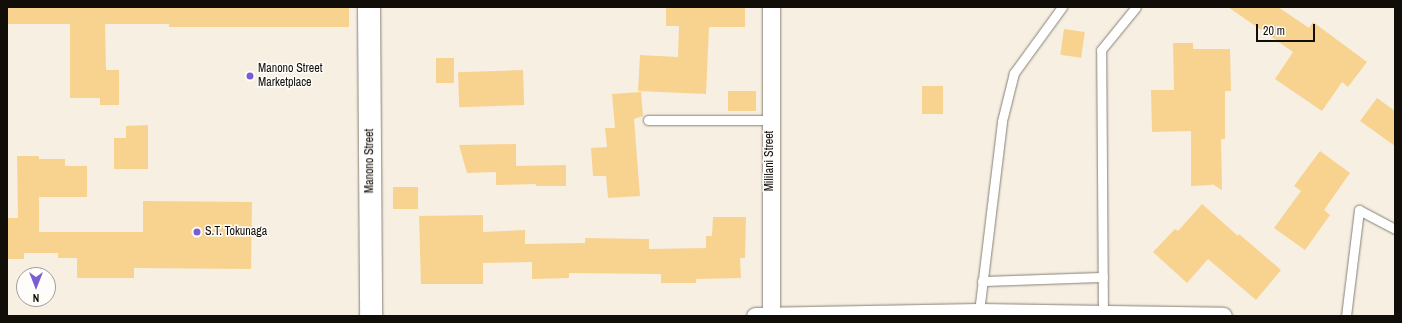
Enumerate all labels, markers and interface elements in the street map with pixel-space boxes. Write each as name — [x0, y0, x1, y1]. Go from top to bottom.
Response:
scale bar — [1258, 16, 1317, 42]
text: 20 m — [1263, 23, 1285, 39]
place label: Manono Street Marketplace — [258, 62, 323, 90]
marker: Manono Street Marketplace — [245, 71, 255, 81]
street label: Manono Street — [363, 129, 377, 193]
street label: Mililani Street — [763, 131, 777, 191]
place label: S.T. Tokunaga — [205, 225, 267, 239]
marker: S.T. Tokunaga — [192, 227, 202, 237]
north arrow — [16, 267, 56, 307]
text: N — [33, 291, 39, 305]

